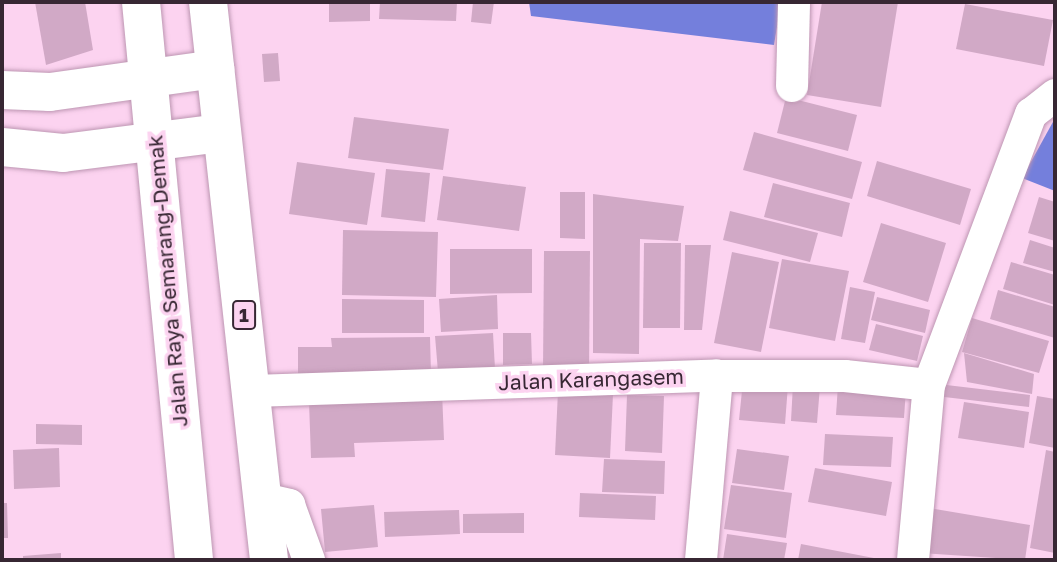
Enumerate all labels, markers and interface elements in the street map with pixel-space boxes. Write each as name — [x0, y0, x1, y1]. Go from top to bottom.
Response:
street label: Jalan Raya Semarang-Demak — [142, 134, 192, 428]
road number: 1 — [232, 300, 256, 330]
street label: Jalan Karangasem — [498, 363, 684, 395]

